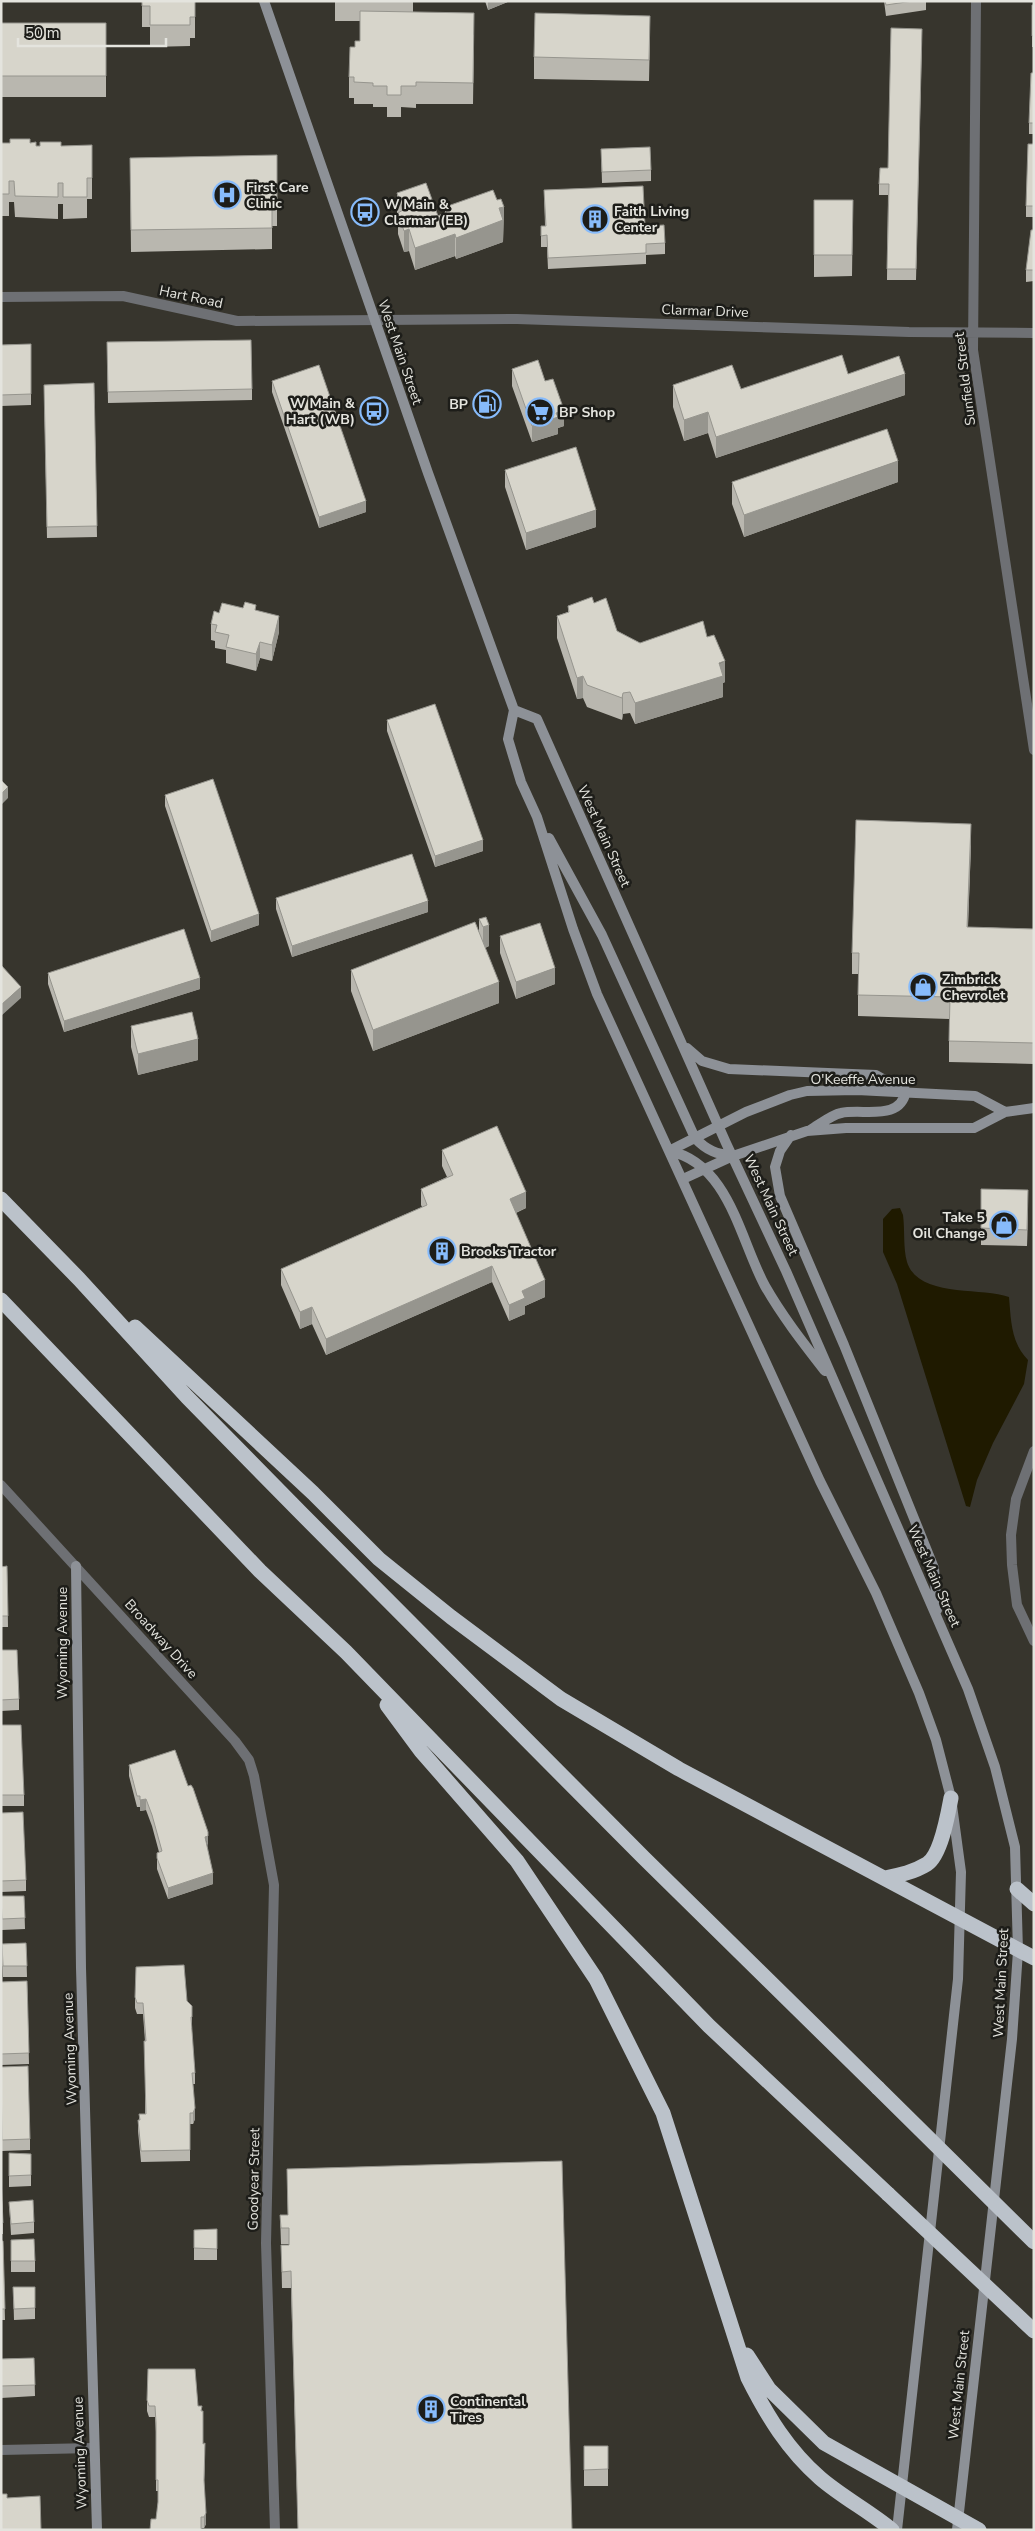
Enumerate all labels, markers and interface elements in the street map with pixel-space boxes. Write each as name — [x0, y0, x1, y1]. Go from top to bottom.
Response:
scale bar — [18, 15, 165, 47]
text: 50 m — [25, 23, 60, 43]
place label: First Care Clinic — [246, 178, 309, 213]
hospital icon: First Care Clinic — [212, 180, 242, 210]
place label: W Main & Clarmar (EB) — [384, 195, 468, 230]
bus stop icon: W Main & Clarmar (EB) — [350, 197, 380, 227]
place label: Faith Living Center — [614, 202, 689, 237]
building icon: Faith Living Center — [580, 204, 610, 234]
street label: Hart Road — [157, 281, 225, 313]
street label: West Main Street — [373, 297, 427, 407]
street label: Clarmar Drive — [661, 300, 749, 322]
street label: Sunfield Street — [950, 331, 980, 427]
fuel station icon: BP — [472, 389, 502, 419]
place label: W Main & Hart (WB) — [286, 394, 356, 429]
place label: BP — [449, 395, 468, 414]
bus stop icon: W Main & Hart (WB) — [359, 396, 389, 426]
supermarket icon: BP Shop — [525, 397, 555, 427]
place label: BP Shop — [559, 403, 615, 422]
street label: West Main Street — [573, 782, 635, 890]
place label: Zimbrick Chevrolet — [942, 970, 1006, 1005]
shop icon: Zimbrick Chevrolet — [908, 972, 938, 1002]
street label: O'Keeffe Avenue — [811, 1070, 915, 1089]
street label: West Main Street — [739, 1151, 803, 1259]
place label: Take 5 Oil Change — [913, 1208, 985, 1243]
shop icon: Take 5 Oil Change — [989, 1210, 1019, 1240]
building icon: Brooks Tractor — [427, 1236, 457, 1266]
place label: Brooks Tractor — [461, 1242, 557, 1261]
street label: West Main Street — [903, 1522, 965, 1630]
street label: Wyoming Avenue — [53, 1587, 72, 1699]
street label: Broadway Drive — [120, 1595, 202, 1683]
street label: West Main Street — [989, 1928, 1013, 2038]
street label: Wyoming Avenue — [59, 1992, 81, 2106]
street label: Goodyear Street — [244, 2127, 264, 2230]
street label: West Main Street — [944, 2329, 974, 2440]
place label: Continental Tires — [450, 2392, 526, 2427]
building icon: Continental Tires — [416, 2394, 446, 2424]
street label: Wyoming Avenue — [69, 2396, 91, 2510]

